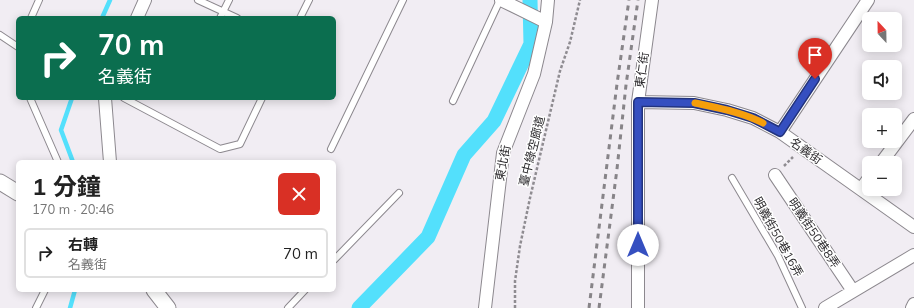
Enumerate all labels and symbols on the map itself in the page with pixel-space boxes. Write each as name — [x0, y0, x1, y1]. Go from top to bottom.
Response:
north arrow — [862, 12, 902, 52]
pin — [798, 38, 832, 79]
street label: 東仁街 — [632, 51, 651, 89]
street label: 臺中綠空廊道 — [516, 114, 548, 188]
street label: 名義街 — [787, 134, 825, 167]
street label: 東北街 — [492, 144, 513, 182]
street label: 明義街50巷16弄 — [750, 194, 807, 279]
street label: 明義街50巷8弄 — [785, 195, 843, 271]
position arrow — [617, 224, 659, 266]

